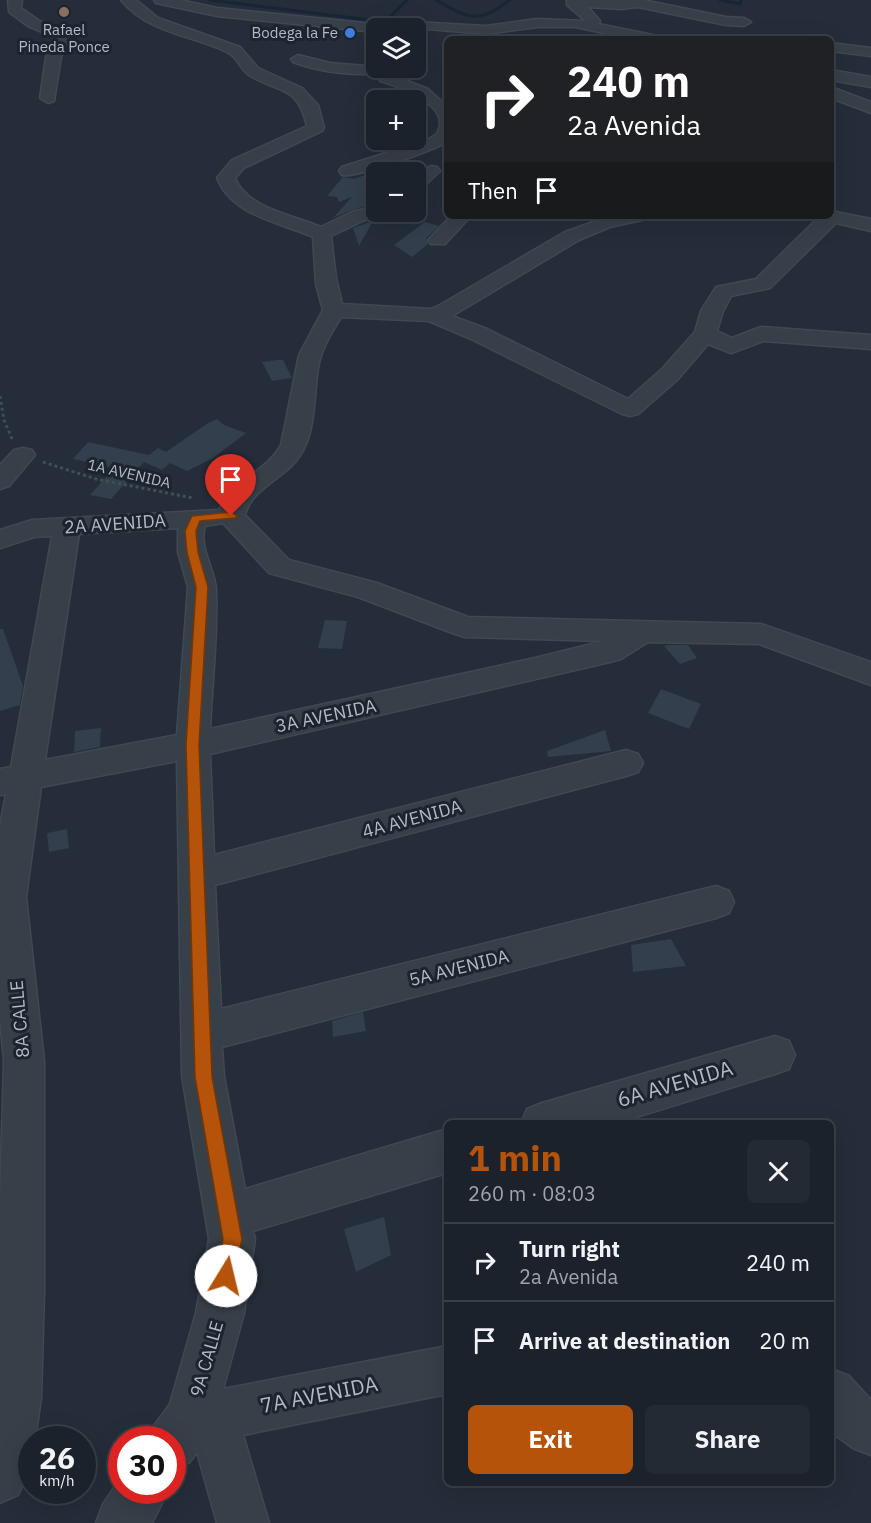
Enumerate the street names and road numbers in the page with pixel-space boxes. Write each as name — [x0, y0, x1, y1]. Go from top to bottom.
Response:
street label: 1A AVENIDA — [85, 455, 173, 492]
street label: 2A AVENIDA — [63, 508, 167, 539]
street label: 3A AVENIDA — [274, 694, 379, 737]
street label: 4A AVENIDA — [360, 794, 465, 843]
street label: 5A AVENIDA — [407, 944, 512, 991]
street label: 8A CALLE — [5, 979, 34, 1059]
street label: 6A AVENIDA — [614, 1053, 736, 1113]
street label: 9A CALLE — [185, 1318, 228, 1399]
street label: 7A AVENIDA — [258, 1369, 380, 1419]

